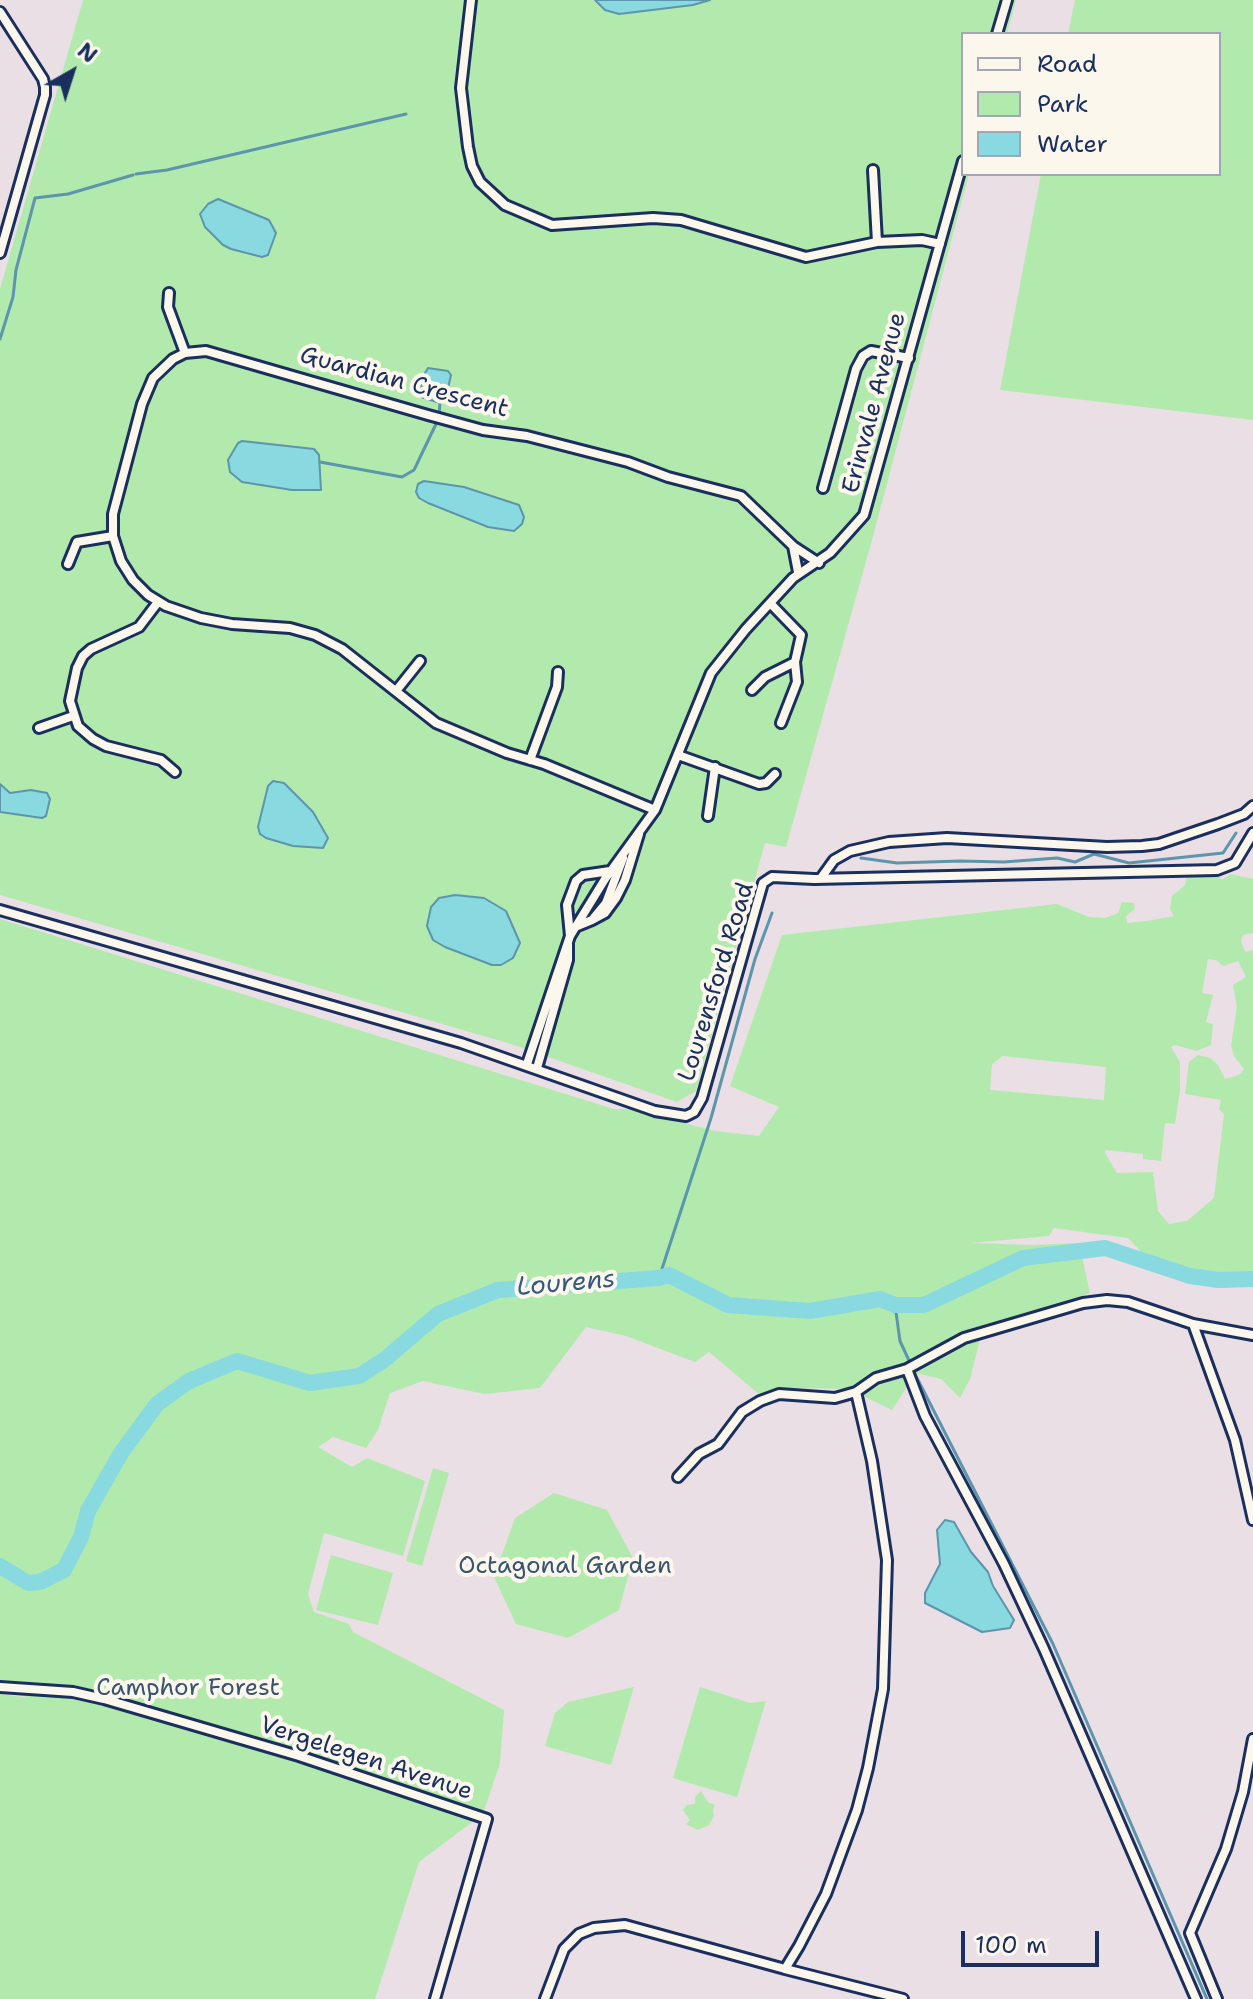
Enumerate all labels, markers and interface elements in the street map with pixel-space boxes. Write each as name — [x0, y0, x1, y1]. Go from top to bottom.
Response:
north arrow — [32, 32, 112, 112]
legend — [961, 32, 1221, 176]
text: N — [72, 36, 103, 70]
text: Road — [1037, 48, 1097, 80]
text: Park — [1037, 88, 1089, 120]
text: Water — [1037, 128, 1108, 160]
street label: Erinvale Avenue — [837, 309, 913, 497]
street label: Guardian Crescent — [297, 341, 511, 425]
street label: Lourensford Road — [673, 879, 761, 1085]
water label: Lourens — [515, 1264, 617, 1304]
park label: Octagonal Garden — [458, 1553, 672, 1581]
park label: Camphor Forest — [96, 1675, 280, 1703]
street label: Vergelegen Avenue — [256, 1711, 476, 1807]
scale bar — [965, 1915, 1103, 1965]
text: 100 m — [975, 1929, 1047, 1961]

